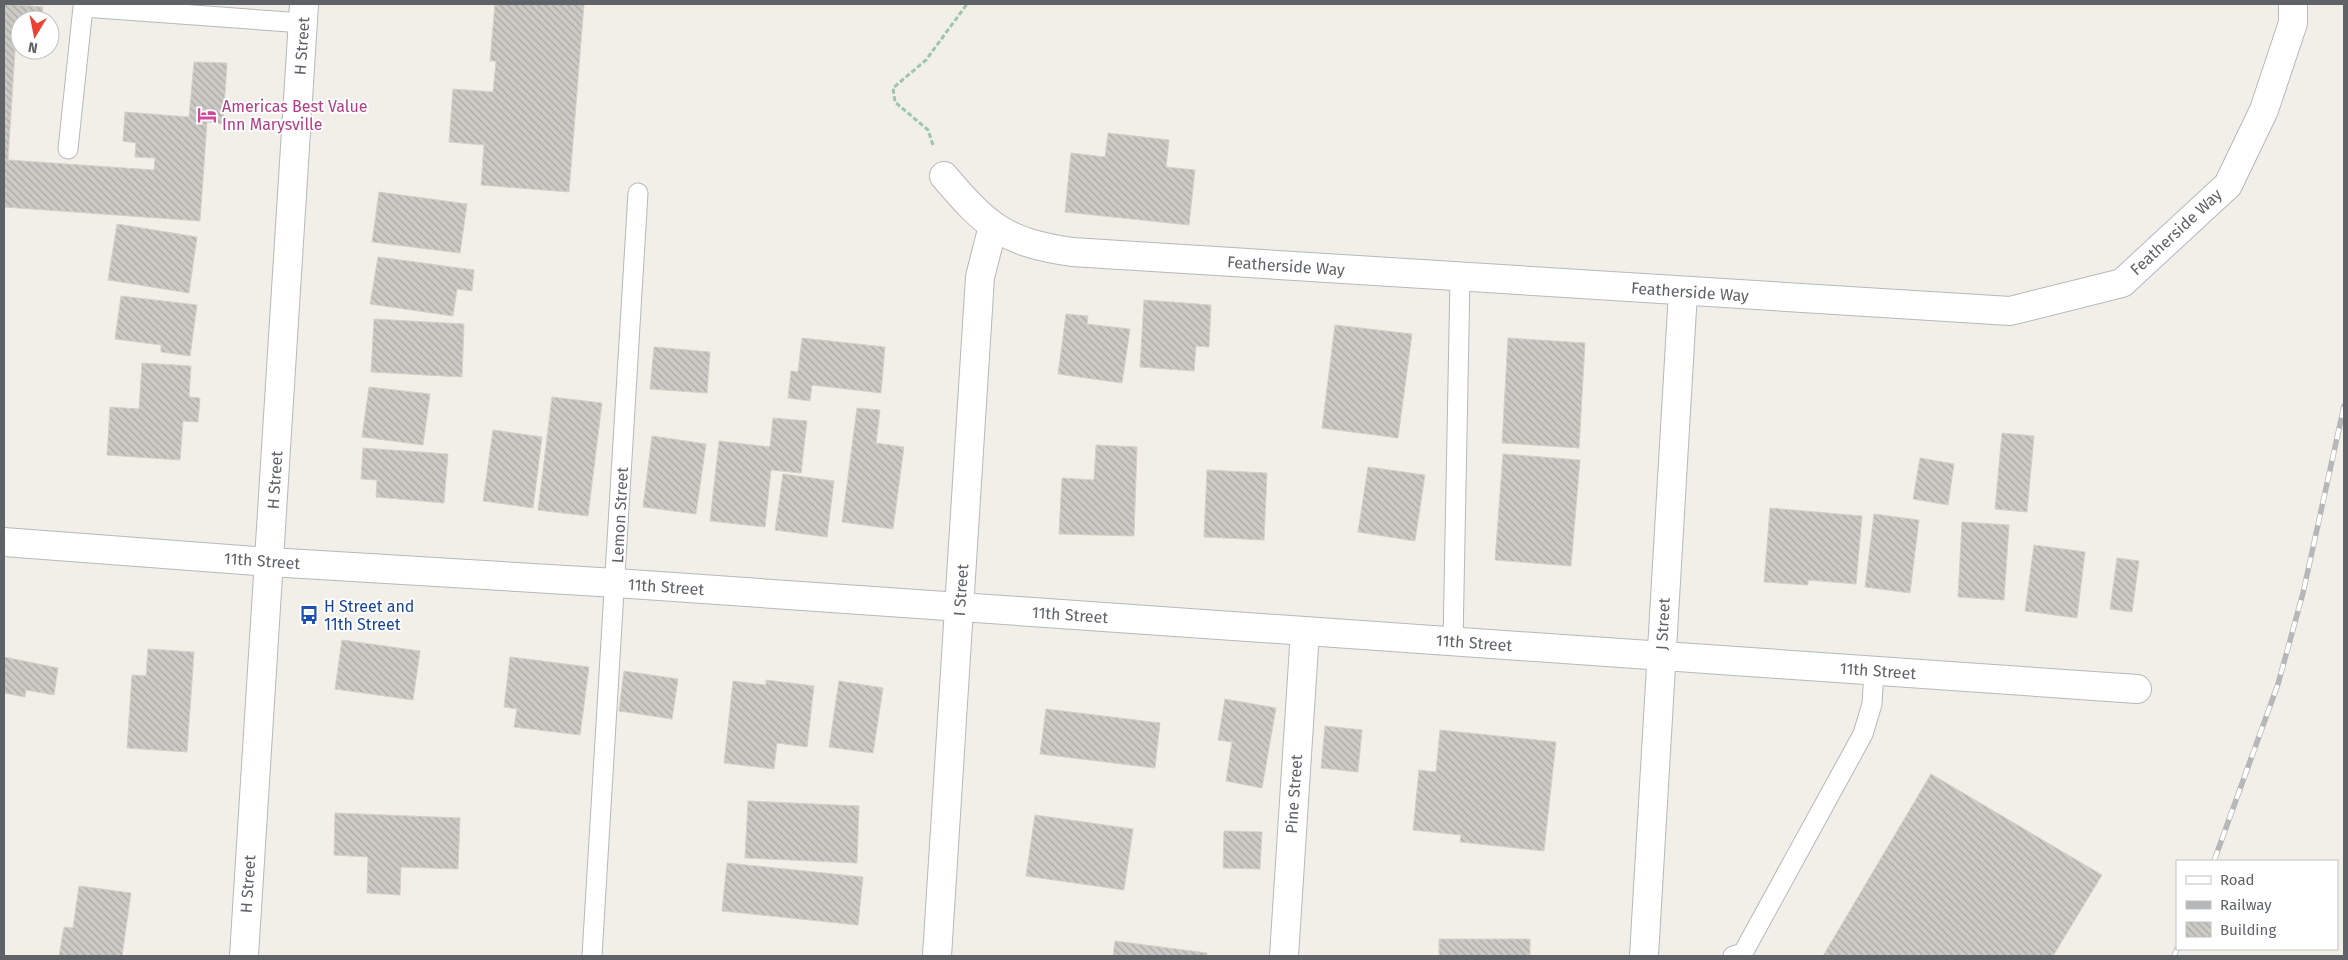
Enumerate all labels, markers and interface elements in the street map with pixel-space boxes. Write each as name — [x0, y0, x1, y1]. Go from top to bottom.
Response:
north arrow — [10, 10, 60, 60]
street label: H Street — [290, 16, 314, 76]
text: N — [27, 38, 39, 56]
place label: Americas Best Value Inn Marysville — [222, 97, 368, 134]
hotel icon: Americas Best Value Inn Marysville — [196, 104, 218, 126]
street label: Featherside Way — [2126, 185, 2226, 279]
street label: Featherside Way — [1227, 252, 1346, 280]
street label: Featherside Way — [1631, 278, 1750, 306]
street label: H Street — [263, 450, 287, 510]
street label: Lemon Street — [608, 466, 632, 564]
street label: 11th Street — [223, 549, 301, 573]
street label: I Street — [950, 563, 972, 617]
street label: 11th Street — [627, 575, 705, 599]
place label: H Street and 11th Street — [324, 597, 414, 634]
street label: J Street — [1652, 597, 1674, 651]
street label: 11th Street — [1031, 603, 1109, 627]
bus stop icon: H Street and 11th Street — [298, 604, 320, 626]
street label: 11th Street — [1435, 631, 1513, 655]
street label: 11th Street — [1839, 659, 1917, 683]
street label: Pine Street — [1282, 753, 1306, 834]
street label: H Street — [236, 854, 260, 914]
legend — [2176, 860, 2338, 950]
text: Road — [2220, 871, 2255, 889]
text: Railway — [2220, 896, 2272, 914]
text: Building — [2220, 921, 2276, 939]

